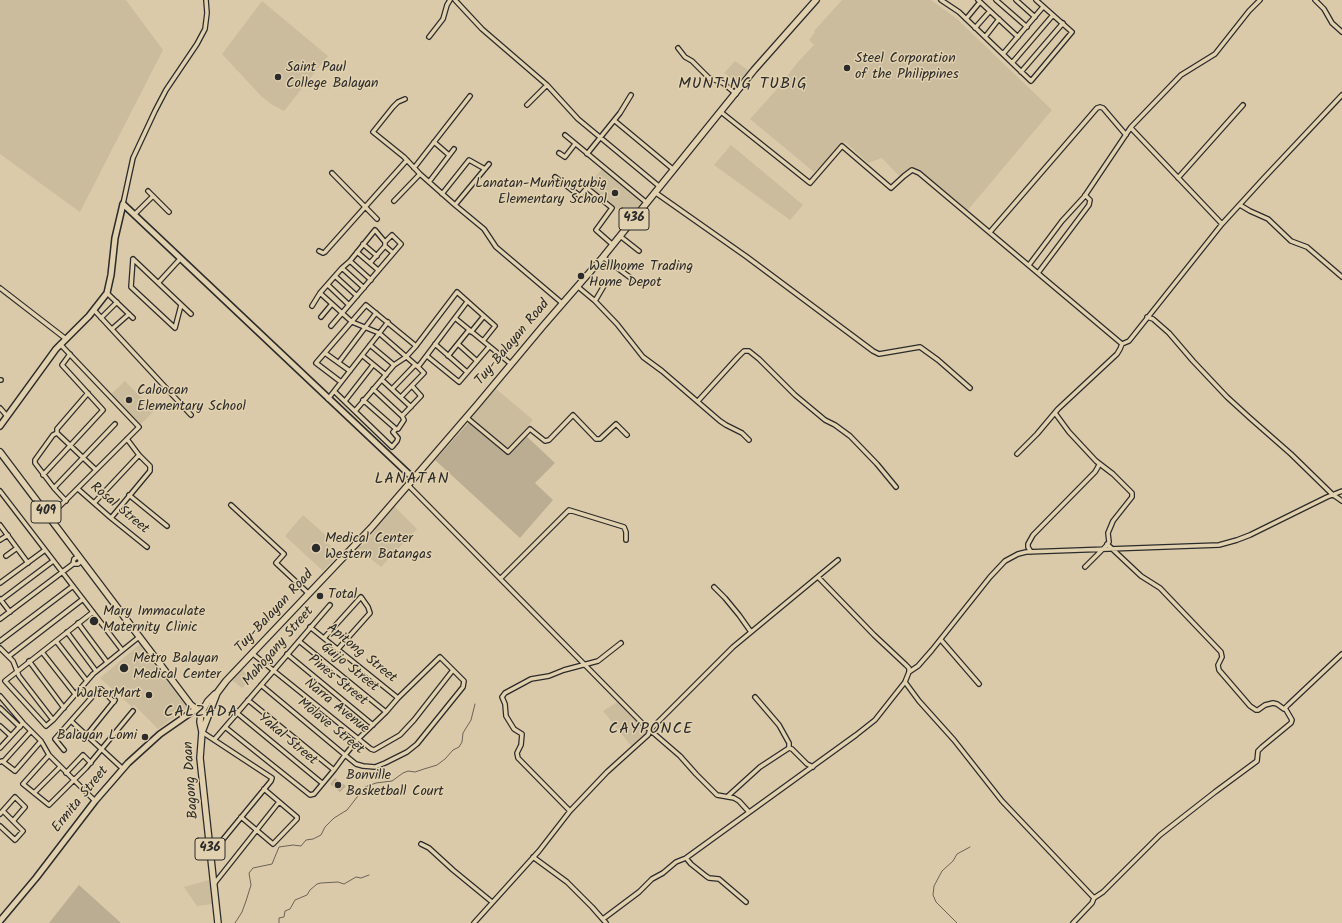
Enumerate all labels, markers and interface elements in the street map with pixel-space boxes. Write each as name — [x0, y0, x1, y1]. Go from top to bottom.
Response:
place label: Steel Corporation of the Philippines — [855, 52, 959, 84]
place label: Saint Paul College Balayan — [286, 61, 379, 94]
marker: Steel Corporation of the Philippines — [842, 63, 852, 73]
marker: Saint Paul College Balayan — [273, 72, 283, 82]
district label: MUNTING TUBIG — [678, 75, 808, 95]
place label: Lanatan-Muntingtubig Elementary School — [475, 177, 607, 210]
marker: Lanatan-Muntingtubig Elementary School — [610, 188, 620, 198]
road number: 436 — [619, 208, 649, 230]
place label: Wellhome Trading Home Depot — [589, 260, 693, 292]
marker: Wellhome Trading Home Depot — [576, 271, 586, 281]
street label: Tuy-Balayan Road — [472, 297, 554, 389]
place label: Caloocan Elementary School — [137, 384, 246, 416]
marker: Caloocan Elementary School — [124, 395, 134, 405]
district label: LANATAN — [374, 470, 450, 490]
street label: Rosal Street — [86, 480, 152, 538]
road number: 409 — [31, 501, 61, 523]
place label: Medical Center Western Batangas — [325, 532, 432, 564]
marker: Medical Center Western Batangas — [310, 542, 322, 554]
street label: Tuy-Balayan Road — [232, 567, 318, 657]
place label: Total — [328, 588, 357, 604]
marker: Total — [315, 591, 325, 601]
street label: Mahogany Street — [240, 604, 318, 690]
place label: Mary Immaculate Maternity Clinic — [103, 605, 205, 638]
marker: Mary Immaculate Maternity Clinic — [88, 615, 100, 627]
street label: Apitong Street — [322, 621, 400, 687]
street label: Guijo Street — [317, 640, 381, 696]
place label: Metro Balayan Medical Center — [133, 652, 221, 684]
street label: Pines Street — [304, 652, 370, 710]
marker: Metro Balayan Medical Center — [118, 662, 130, 674]
street label: Narra Avenue — [300, 676, 372, 738]
place label: WalterMart — [76, 687, 141, 703]
marker: WalterMart — [144, 690, 154, 700]
street label: Molave Street — [293, 695, 367, 759]
district label: CALZADA — [164, 703, 238, 723]
street label: Yakal Street — [254, 710, 320, 770]
district label: CAYPONCE — [609, 720, 693, 740]
place label: Balayan Lomi — [57, 729, 137, 745]
marker: Balayan Lomi — [140, 732, 150, 742]
street label: Bagong Daan — [181, 741, 203, 819]
street label: Ermita Street — [49, 763, 113, 837]
place label: Bonville Basketball Court — [346, 769, 444, 802]
marker: Bonville Basketball Court — [333, 780, 343, 790]
road number: 436 — [195, 838, 225, 860]

